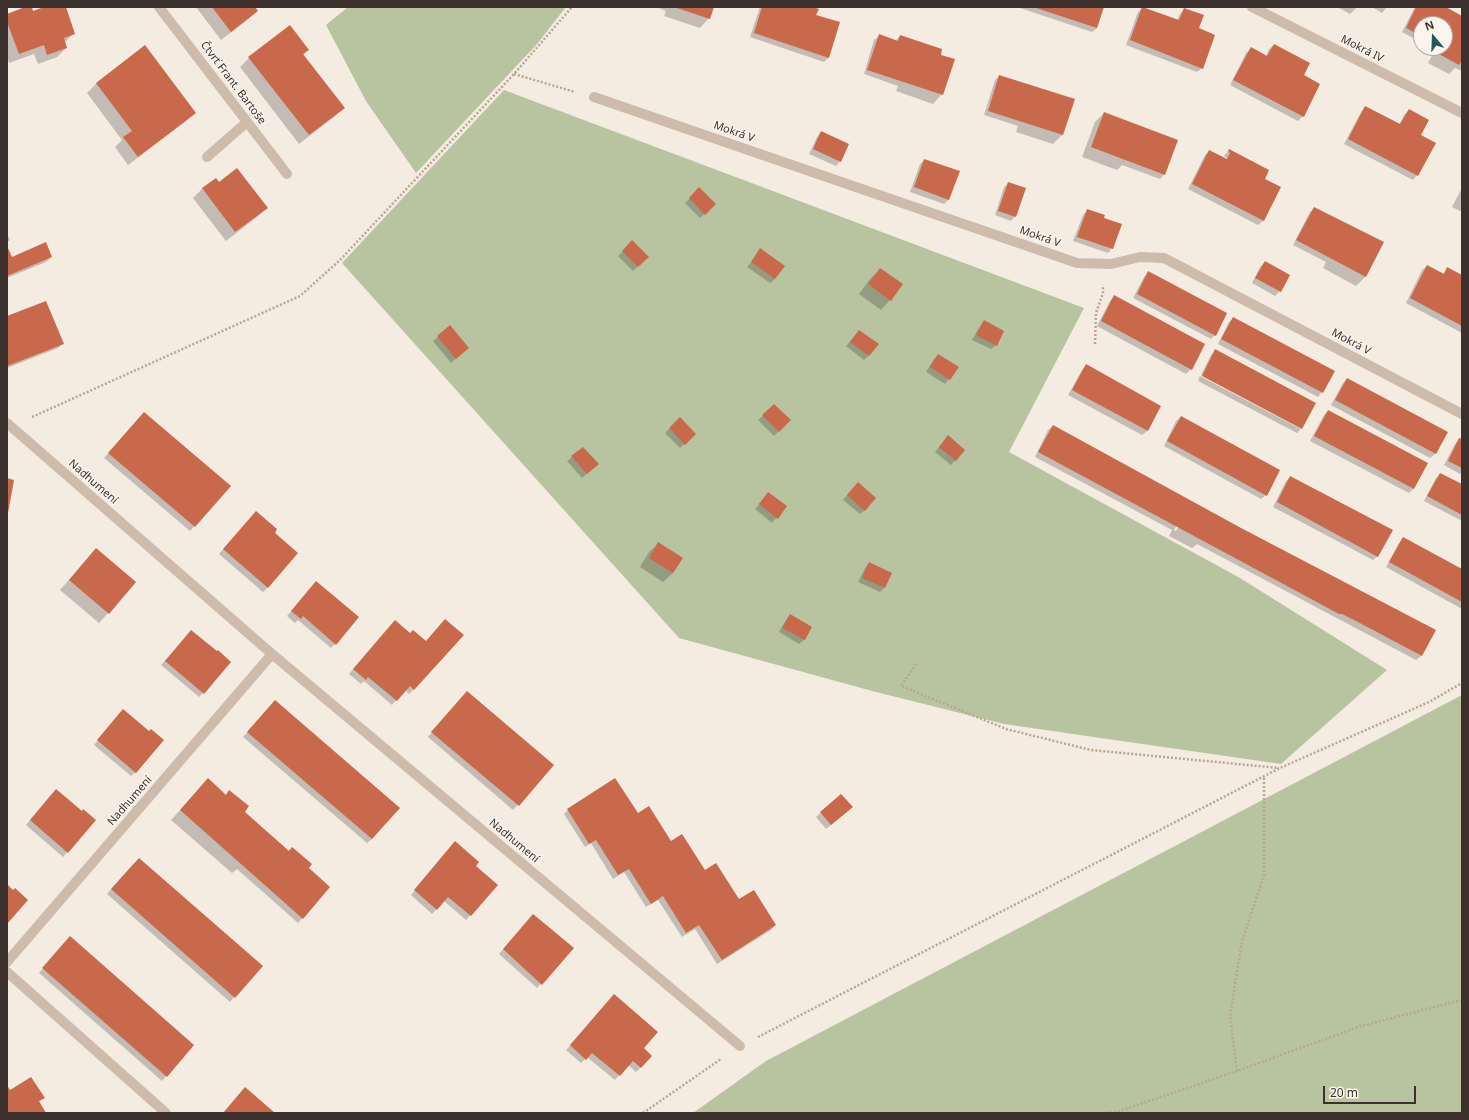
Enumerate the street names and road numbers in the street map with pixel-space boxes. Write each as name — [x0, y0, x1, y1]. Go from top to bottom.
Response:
street label: Mokrá IV — [1338, 33, 1386, 65]
street label: Čtvrť Frant. Bartoše — [197, 39, 269, 127]
street label: Mokrá V — [712, 119, 756, 145]
street label: Mokrá V — [1018, 224, 1062, 250]
street label: Mokrá V — [1329, 326, 1373, 358]
street label: Nadhumení — [66, 457, 120, 507]
street label: Nadhumení — [105, 774, 155, 828]
street label: Nadhumení — [486, 816, 542, 866]

